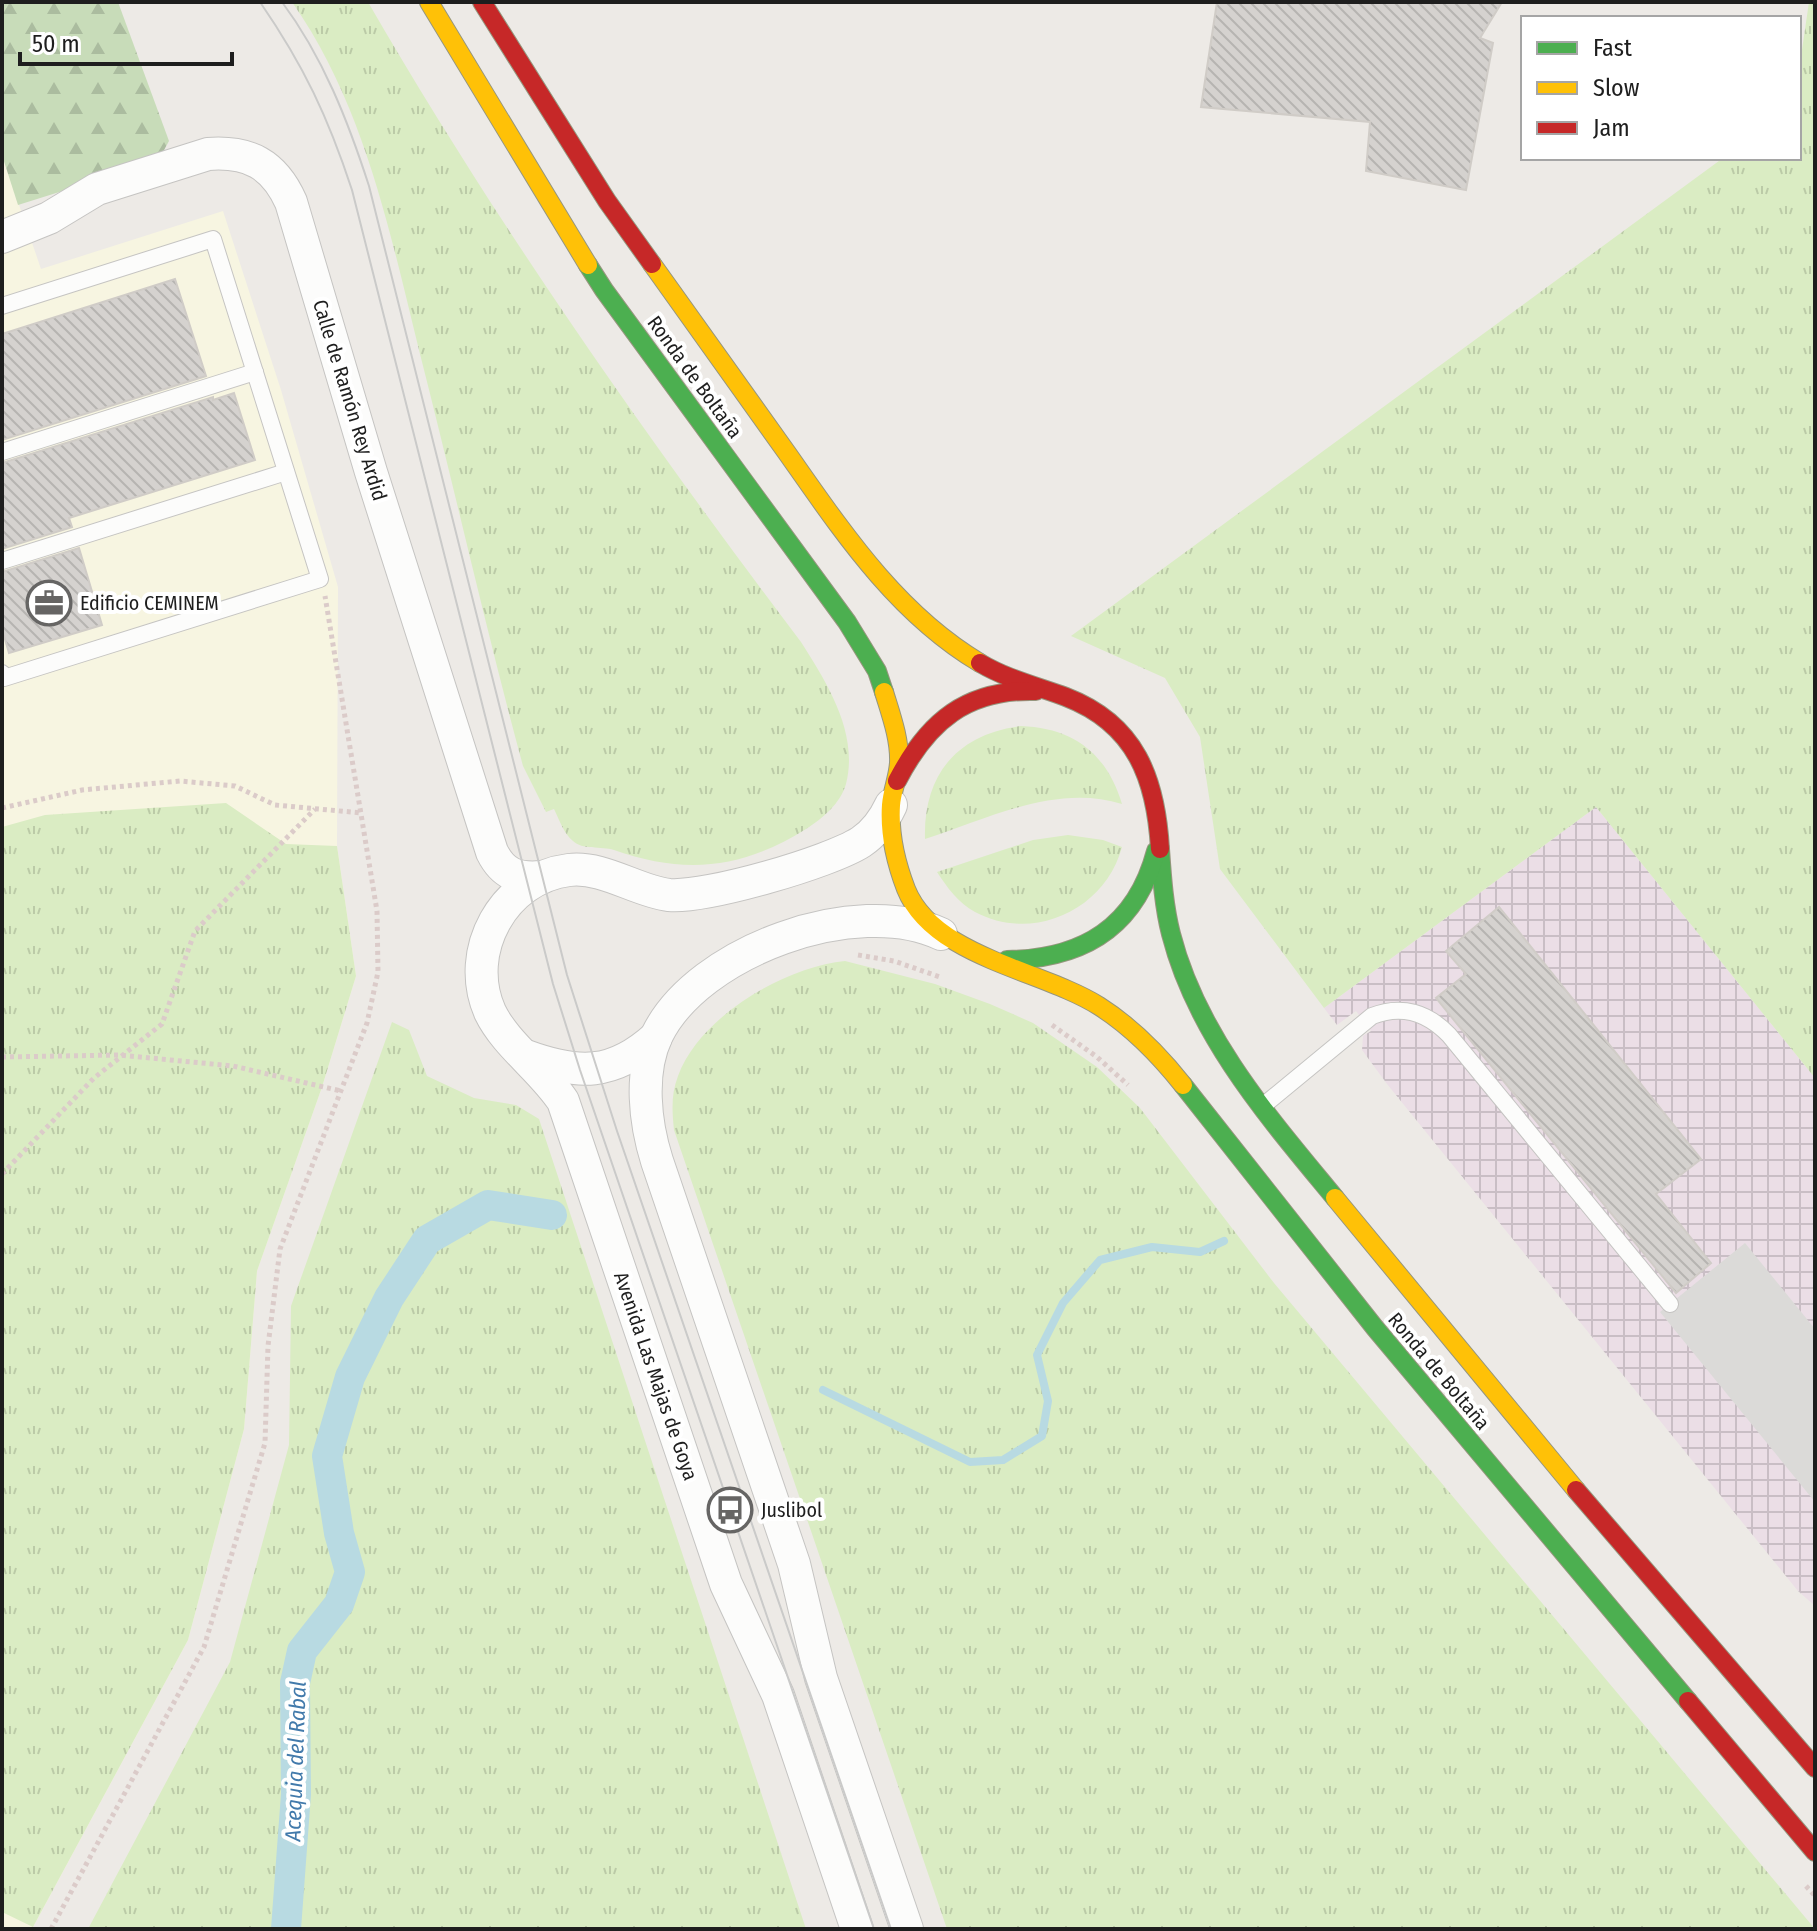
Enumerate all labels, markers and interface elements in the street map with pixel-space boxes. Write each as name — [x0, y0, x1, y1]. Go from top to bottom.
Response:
scale bar — [20, 16, 232, 66]
legend — [1521, 16, 1801, 160]
text: 50 m — [32, 30, 80, 58]
text: Fast — [1593, 34, 1632, 62]
text: Slow — [1593, 74, 1640, 102]
text: Jam — [1593, 114, 1630, 142]
street label: Calle de Ramón Rey Ardid — [308, 297, 392, 503]
street label: Ronda de Boltaña — [643, 311, 747, 443]
office icon: Edificio CEMINEM — [25, 579, 73, 627]
place label: Edificio CEMINEM — [80, 591, 219, 615]
street label: Avenida Las Majas de Goya — [609, 1269, 703, 1483]
street label: Ronda de Boltaña — [1383, 1308, 1495, 1434]
bus stop icon: Juslibol — [706, 1486, 754, 1534]
place label: Juslibol — [761, 1498, 822, 1522]
water label: Acequia del Rabal — [279, 1680, 312, 1843]

